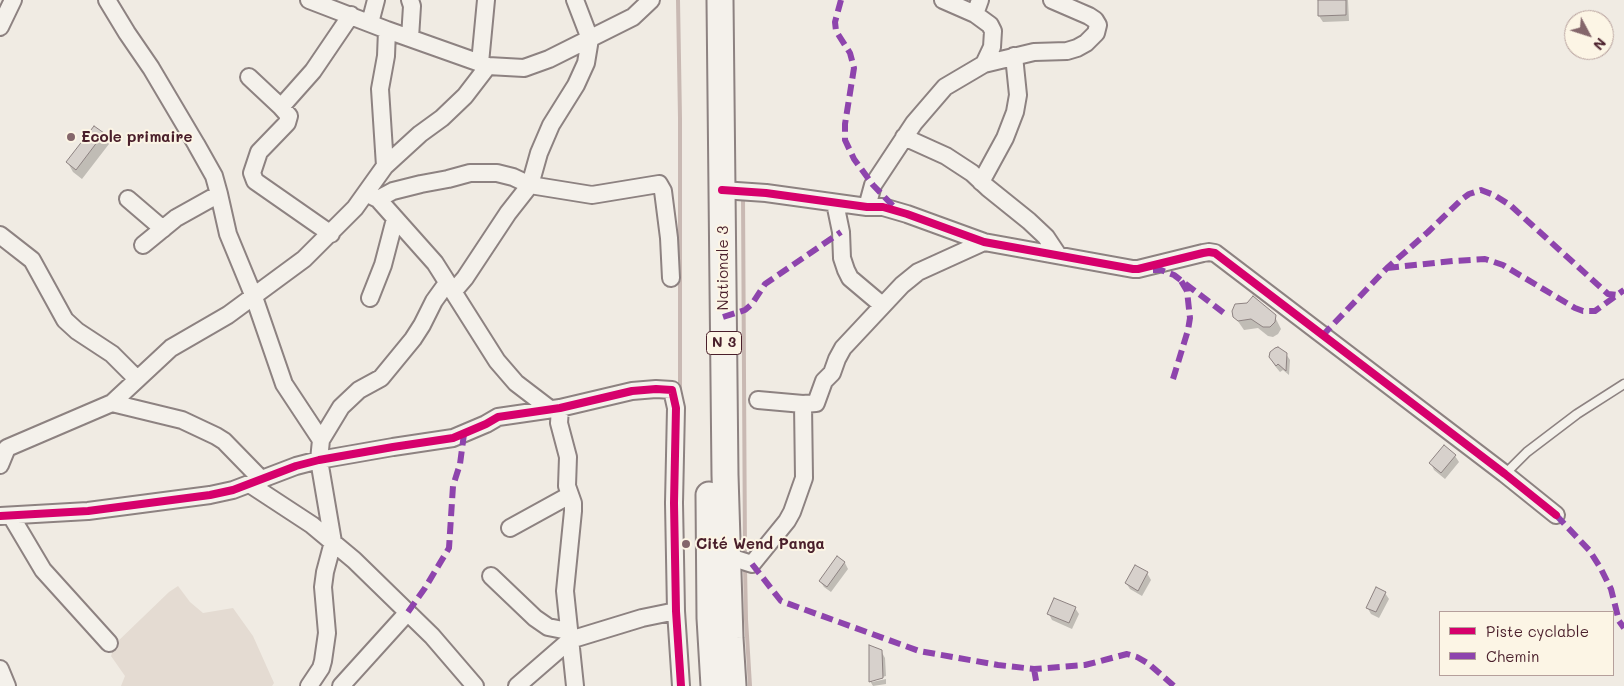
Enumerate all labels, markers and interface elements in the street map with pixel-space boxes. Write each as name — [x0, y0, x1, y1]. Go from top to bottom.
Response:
north arrow — [1564, 10, 1614, 60]
text: N — [1589, 34, 1611, 54]
place label: Ecole primaire — [81, 128, 192, 146]
marker: Ecole primaire — [65, 131, 77, 143]
street label: Nationale 3 — [714, 226, 732, 310]
road number: N 3 — [706, 332, 742, 354]
place label: Cité Wend Panga — [696, 535, 825, 553]
marker: Cité Wend Panga — [680, 538, 692, 550]
legend — [1439, 611, 1614, 676]
text: Piste cyclable — [1486, 621, 1589, 641]
text: Chemin — [1486, 646, 1539, 666]

